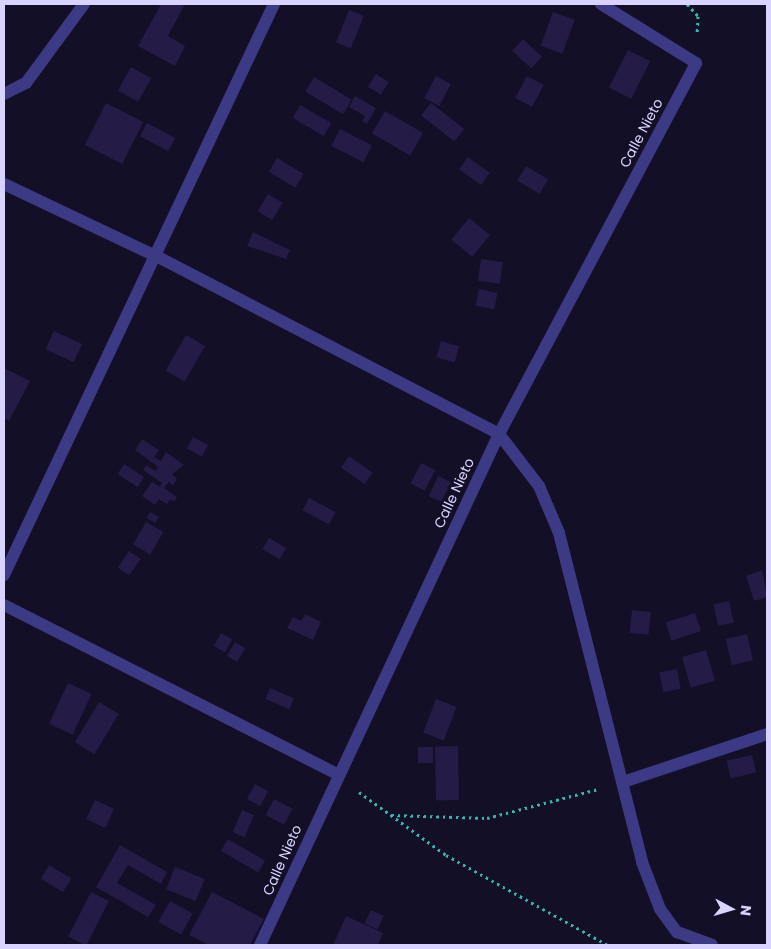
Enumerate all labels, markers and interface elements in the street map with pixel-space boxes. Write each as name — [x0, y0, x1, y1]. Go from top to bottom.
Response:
street label: Calle Nieto — [616, 96, 666, 170]
street label: Calle Nieto — [430, 455, 478, 531]
street label: Calle Nieto — [259, 822, 305, 898]
north arrow — [706, 884, 756, 934]
text: N — [735, 904, 756, 917]

